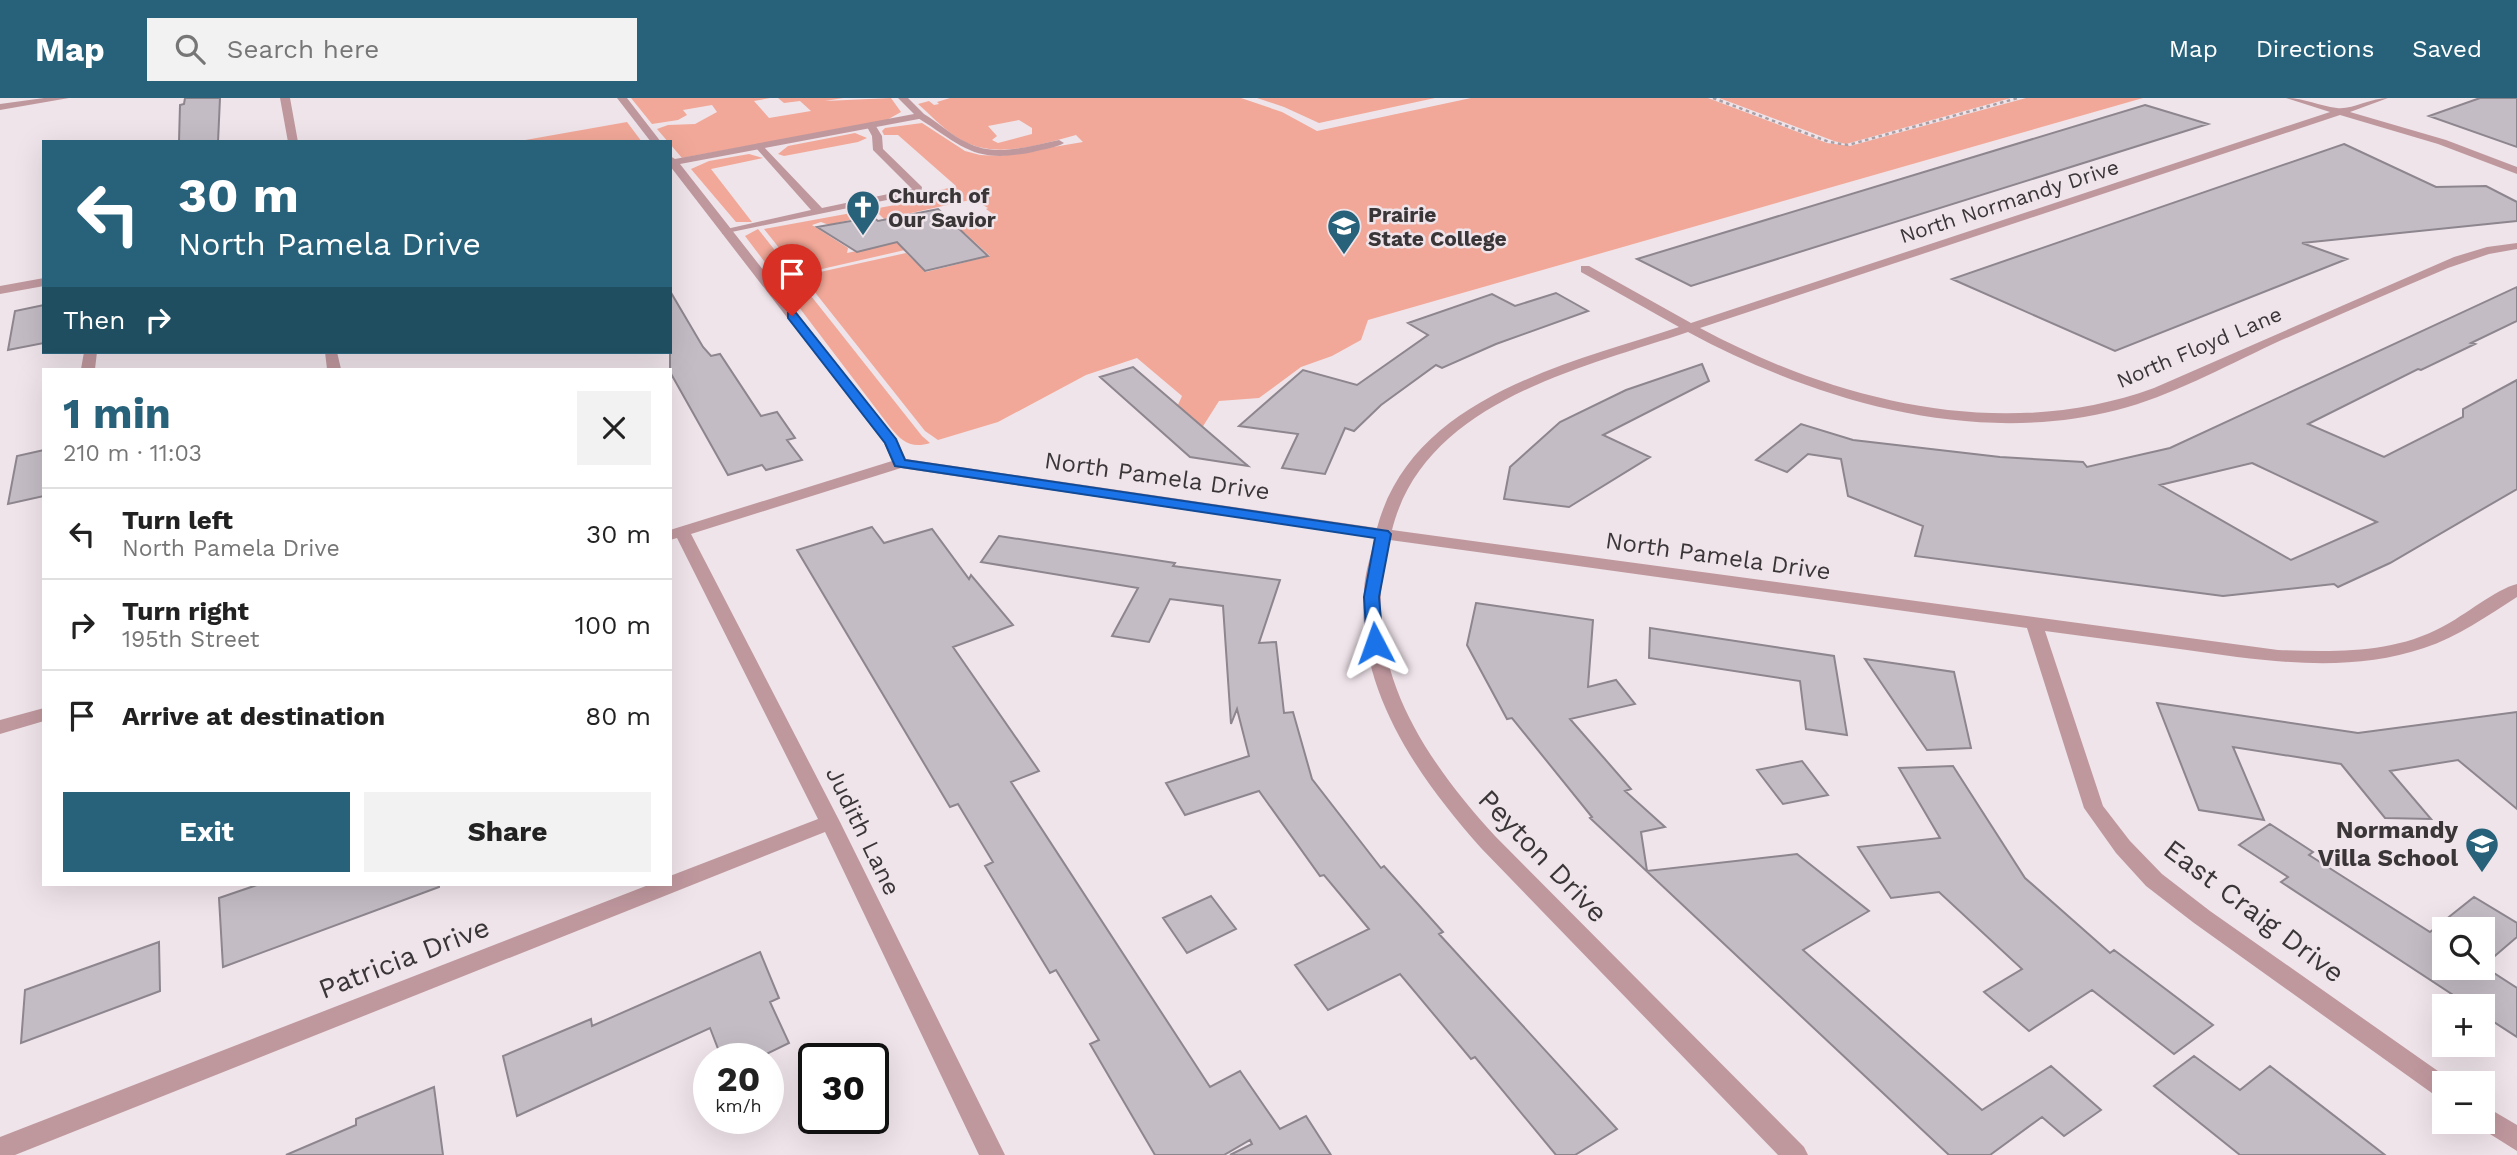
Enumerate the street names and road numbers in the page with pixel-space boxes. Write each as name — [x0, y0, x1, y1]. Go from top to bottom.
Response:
street label: North Normandy Drive — [1896, 154, 2122, 248]
street label: North Floyd Lane — [2113, 301, 2285, 393]
street label: North Pamela Drive — [1043, 446, 1271, 506]
street label: North Pamela Drive — [1604, 526, 1832, 586]
street label: Judith Lane — [820, 762, 906, 900]
street label: Peyton Drive — [1471, 783, 1615, 929]
street label: East Craig Drive — [2157, 832, 2351, 990]
street label: Patricia Drive — [314, 910, 494, 1006]

